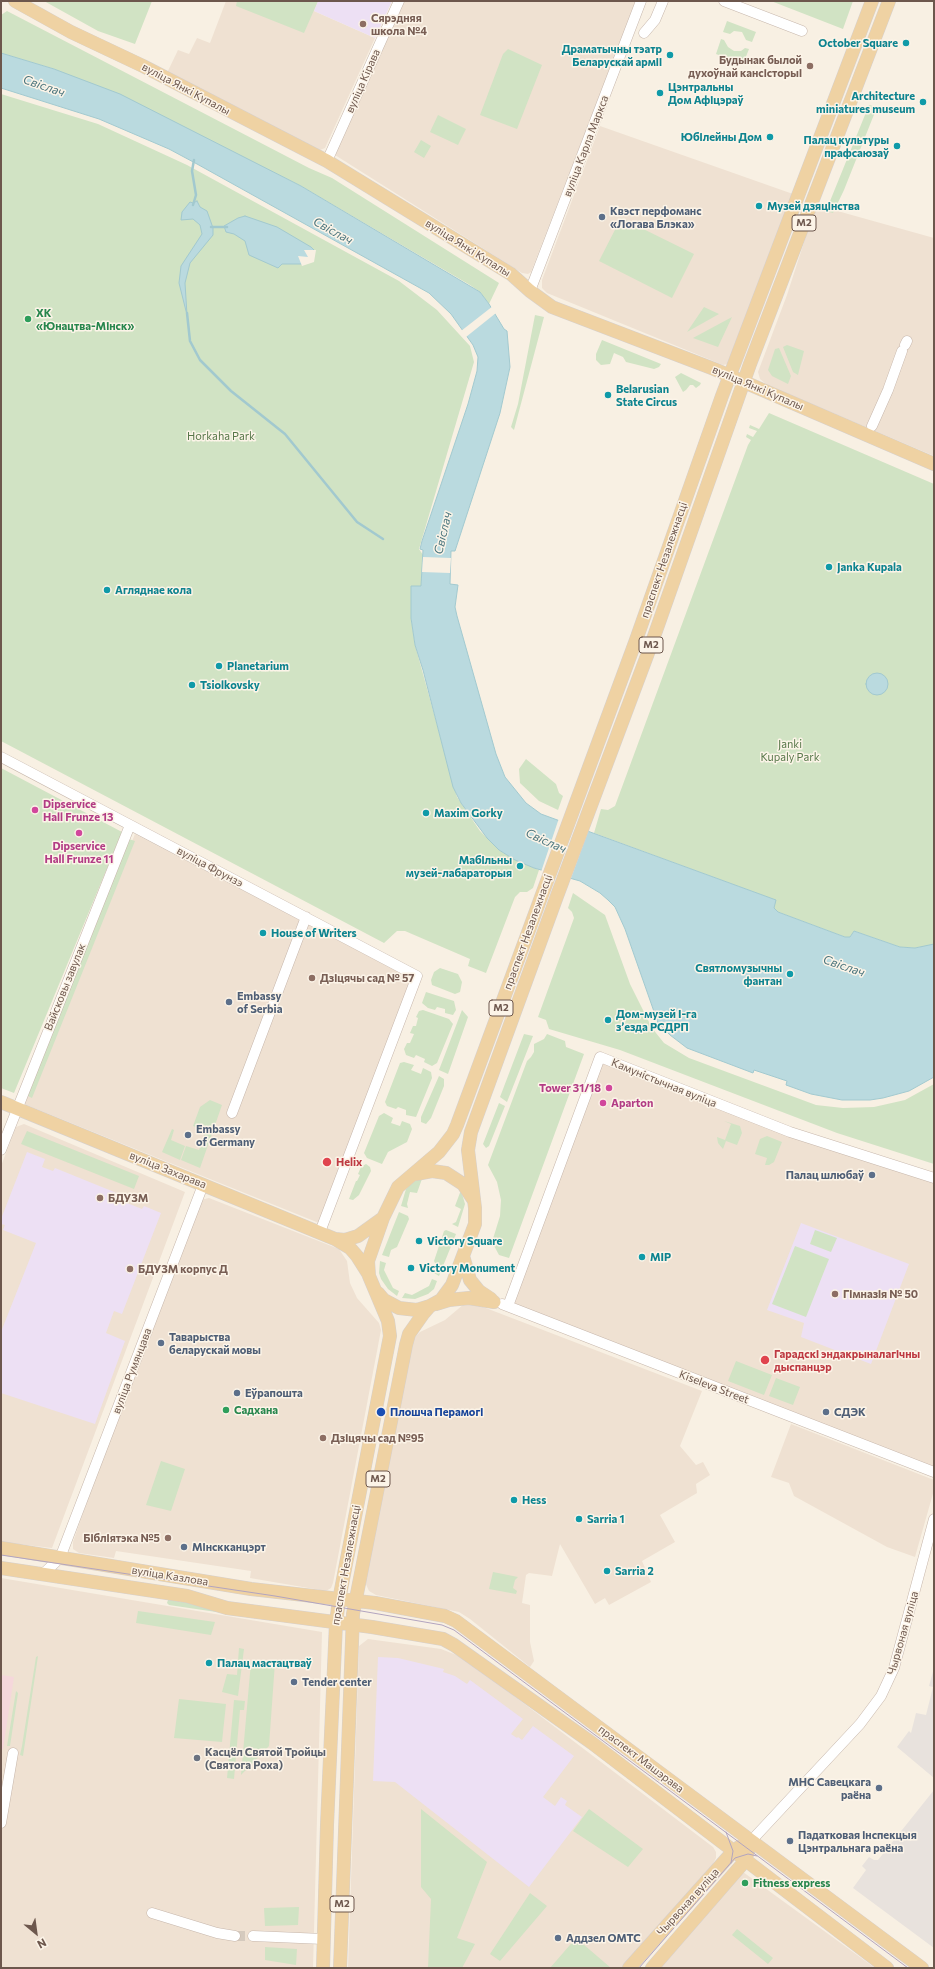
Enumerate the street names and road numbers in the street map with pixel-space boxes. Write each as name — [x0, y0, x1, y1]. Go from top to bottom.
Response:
street label: вуліца Кірава — [343, 47, 383, 115]
street label: вуліца Янкі Купалы — [140, 60, 232, 118]
street label: вуліца Карла Маркса — [561, 93, 611, 199]
road number: М2 — [792, 215, 816, 231]
street label: вуліца Янкі Купалы — [423, 216, 513, 280]
street label: вуліца Янкі Купалы — [710, 363, 806, 413]
street label: праспект Незалежнасці — [638, 500, 690, 620]
road number: М2 — [639, 637, 663, 653]
street label: вуліца Фрунзэ — [175, 844, 245, 890]
street label: праспект Незалежнасці — [501, 873, 555, 991]
street label: Вайсковы завулак — [42, 942, 88, 1032]
road number: М2 — [489, 1000, 513, 1016]
street label: Камуністычная вуліца — [609, 1056, 719, 1110]
street label: вуліца Захарава — [128, 1149, 208, 1191]
street label: вуліца Румянцава — [110, 1326, 154, 1416]
street label: Kiseleva Street — [677, 1368, 751, 1406]
road number: М2 — [366, 1471, 390, 1487]
street label: праспект Незалежнасці — [329, 1504, 363, 1626]
street label: вуліца Казлова — [131, 1563, 209, 1589]
street label: Чырвоная вуліца — [885, 1590, 921, 1676]
street label: праспект Машэрава — [596, 1723, 686, 1795]
street label: Чырвоная вуліца — [654, 1865, 722, 1939]
road number: М2 — [330, 1896, 354, 1912]

